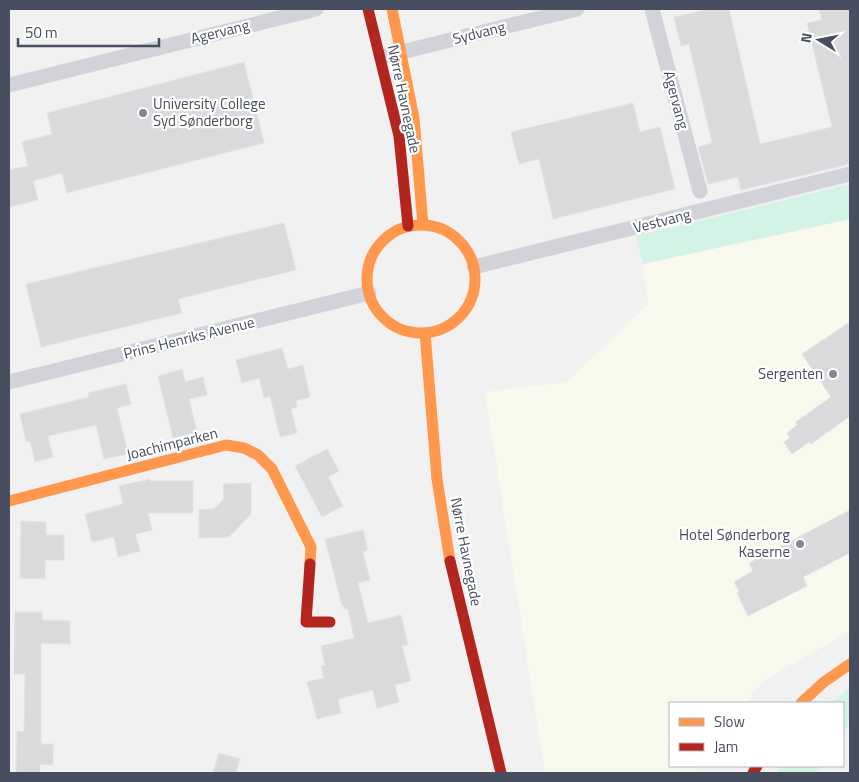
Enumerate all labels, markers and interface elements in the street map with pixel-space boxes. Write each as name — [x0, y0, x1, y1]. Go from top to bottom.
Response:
street label: Agervang — [188, 13, 252, 50]
scale bar — [18, 15, 159, 47]
street label: Sydvang — [450, 15, 508, 50]
north arrow — [794, 15, 844, 65]
text: 50 m — [25, 21, 58, 44]
text: N — [795, 31, 817, 44]
street label: Nørre Havnegade — [382, 43, 427, 155]
street label: Agervang — [658, 68, 695, 132]
place label: University College Syd Sønderborg — [153, 92, 266, 132]
marker: University College Syd Sønderborg — [137, 107, 149, 119]
street label: Vestvang — [631, 202, 693, 239]
street label: Prins Henriks Avenue — [121, 310, 257, 365]
place label: Sergenten — [758, 362, 823, 385]
marker: Sergenten — [827, 368, 839, 380]
street label: Joachimparken — [124, 421, 220, 466]
street label: Nørre Havnegade — [445, 496, 488, 608]
place label: Hotel Sønderborg Kaserne — [679, 523, 790, 563]
marker: Hotel Sønderborg Kaserne — [794, 538, 806, 550]
legend — [669, 702, 844, 767]
text: Slow — [714, 710, 745, 733]
text: Jam — [714, 735, 738, 758]

